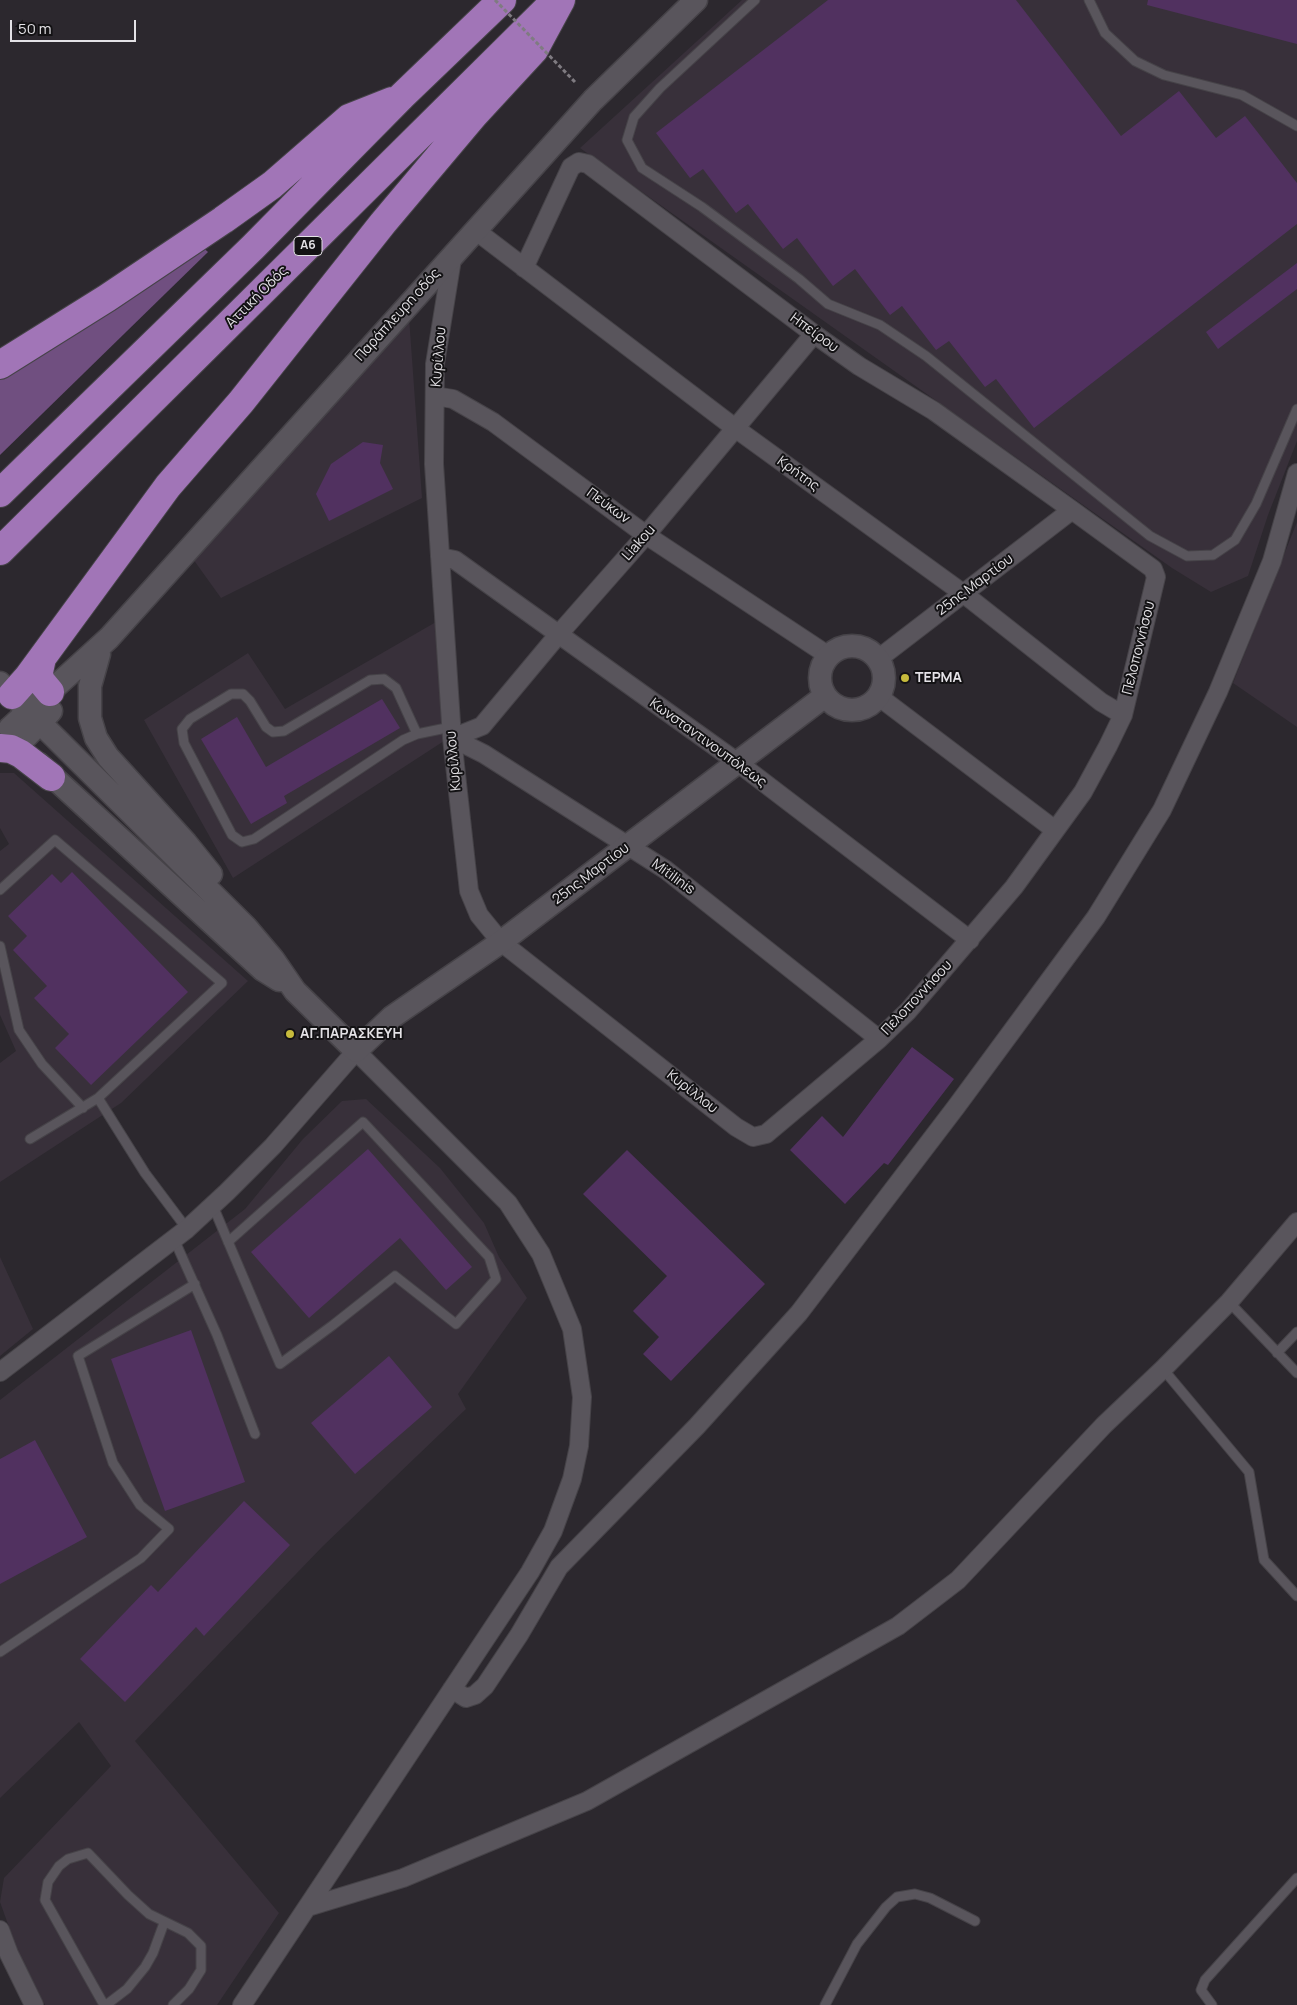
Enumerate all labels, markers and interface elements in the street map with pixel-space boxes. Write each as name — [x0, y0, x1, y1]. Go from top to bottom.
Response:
scale bar — [12, 10, 139, 42]
text: 50 m — [18, 18, 52, 39]
road number: Α6 — [294, 237, 322, 256]
street label: Αττική Οδός — [222, 262, 292, 332]
street label: Παράπλευρη οδός — [352, 265, 444, 365]
street label: Ηπείρου — [787, 310, 841, 356]
street label: Κυρίλλου — [428, 326, 450, 388]
street label: Κρήτης — [774, 453, 822, 495]
street label: Πεύκων — [583, 485, 633, 527]
street label: Liakou — [619, 522, 659, 564]
street label: 25ης Μαρτίου — [933, 551, 1017, 619]
street label: Πελοποννήσου — [1119, 600, 1159, 696]
place label: ΤΕΡΜΑ — [915, 670, 962, 686]
marker: ΤΕΡΜΑ — [899, 672, 911, 684]
street label: Κωνσταντινουπόλεως — [646, 695, 770, 791]
street label: Κυρίλλου — [443, 730, 465, 792]
street label: 25ης Μαρτίου — [549, 840, 633, 908]
street label: Mitilinis — [648, 856, 698, 898]
street label: Πελοποννήσου — [878, 957, 956, 1039]
place label: ΑΓ.ΠΑΡΑΣΚΕΥΗ — [300, 1026, 403, 1042]
marker: ΑΓ.ΠΑΡΑΣΚΕΥΗ — [284, 1028, 296, 1040]
street label: Κυρίλλου — [663, 1067, 721, 1117]

